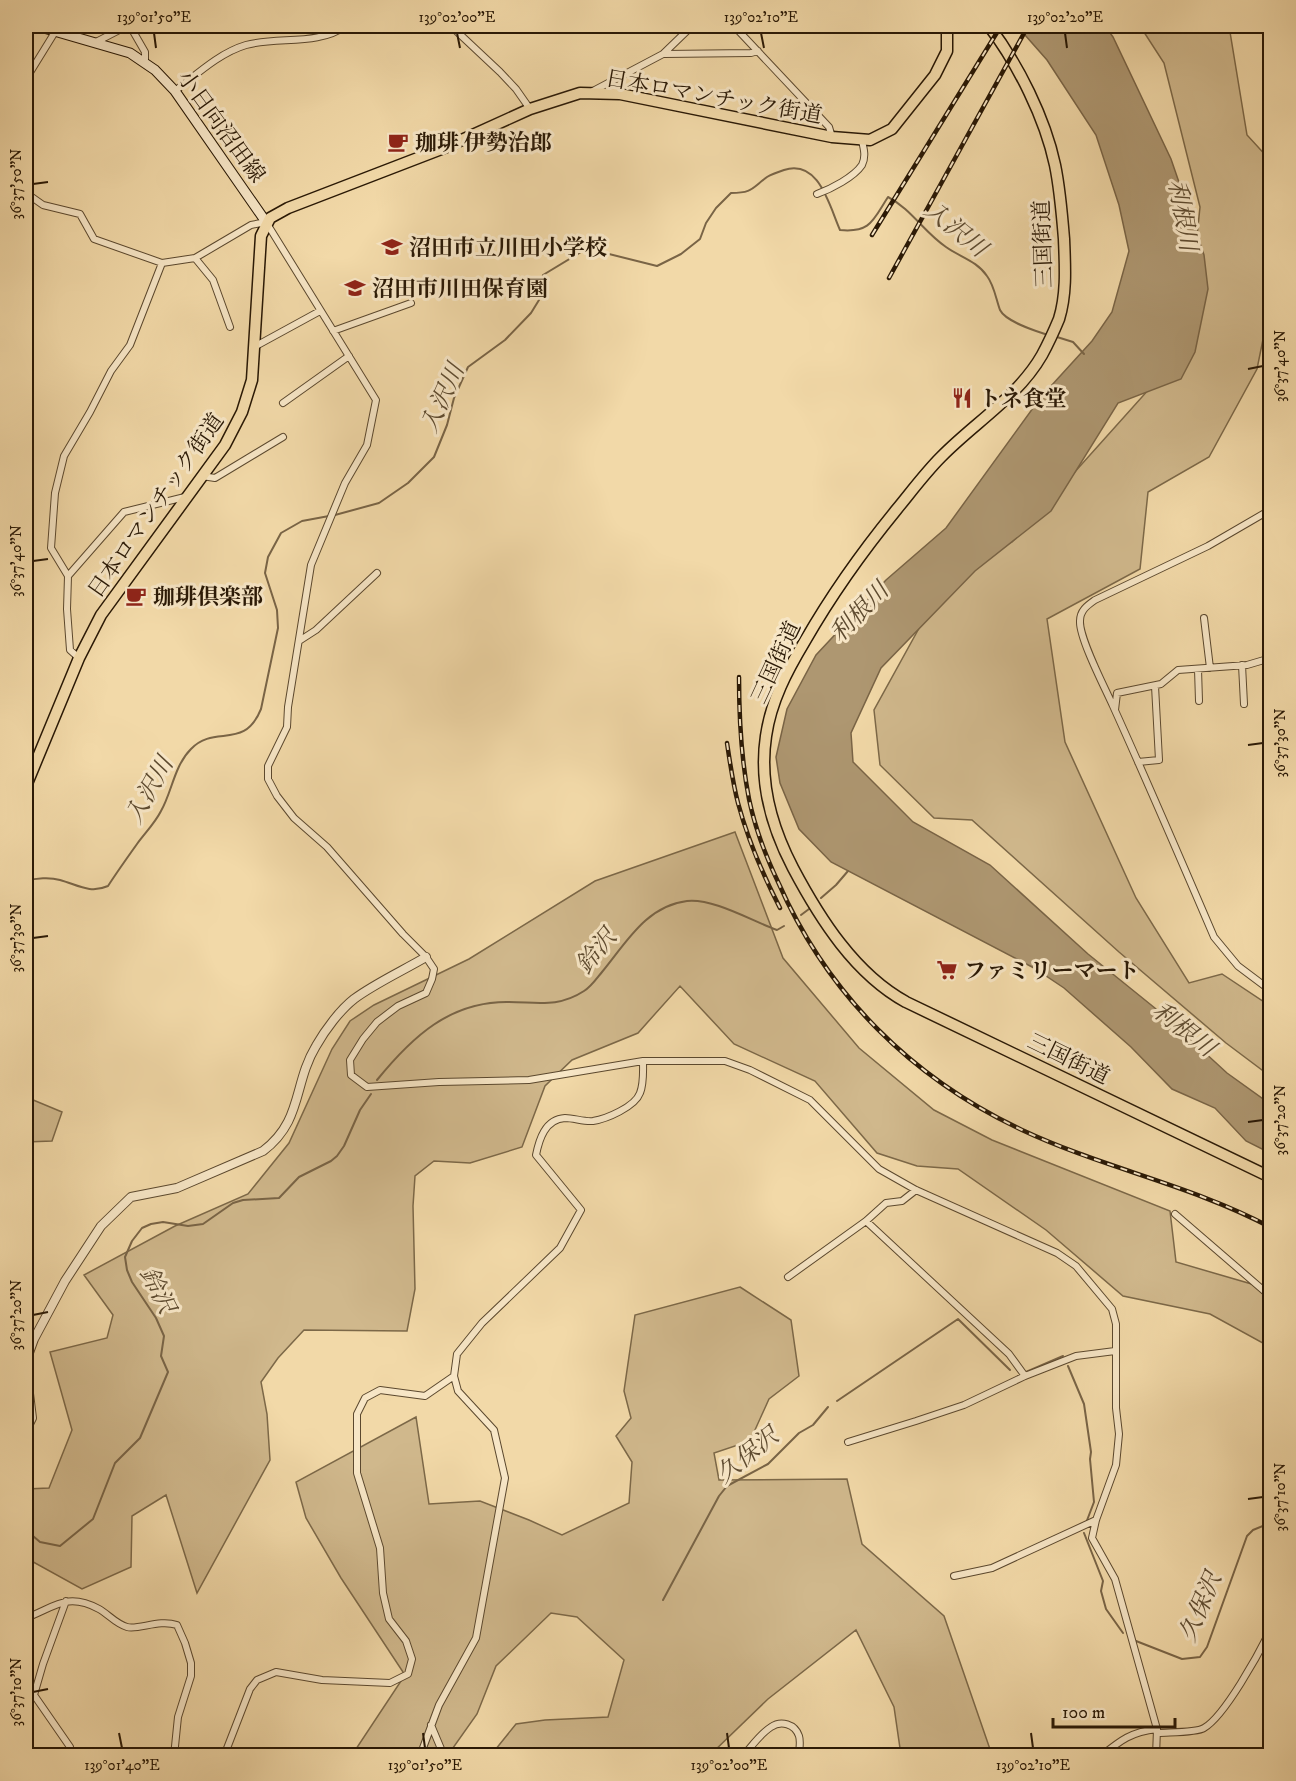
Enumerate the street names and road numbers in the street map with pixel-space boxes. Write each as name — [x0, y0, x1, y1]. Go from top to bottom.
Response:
street label: 日本ロマンチック街道 — [603, 65, 824, 130]
street label: 小日向沼田線 — [171, 66, 271, 188]
street label: 三国街道 — [1028, 199, 1059, 288]
street label: 日本ロマンチック街道 — [82, 408, 230, 603]
street label: 三国街道 — [746, 617, 807, 708]
street label: 三国街道 — [1023, 1028, 1114, 1091]

